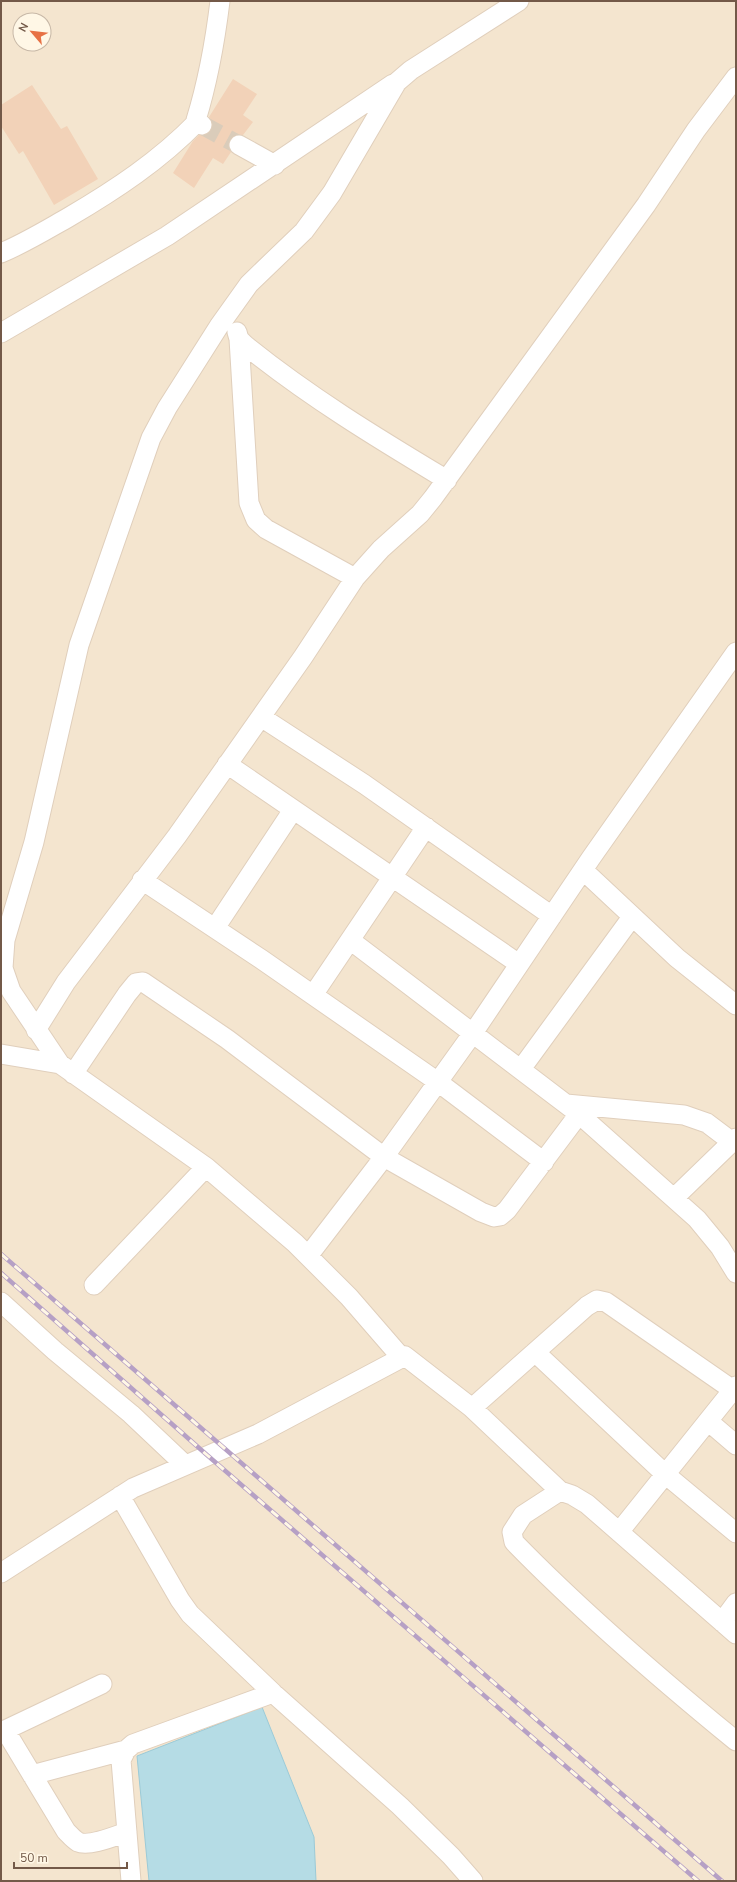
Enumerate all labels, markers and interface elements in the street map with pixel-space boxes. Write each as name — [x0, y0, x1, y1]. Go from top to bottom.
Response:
north arrow — [12, 12, 52, 52]
text: N — [15, 20, 32, 35]
scale bar — [14, 1844, 127, 1870]
text: 50 m — [20, 1850, 48, 1866]

